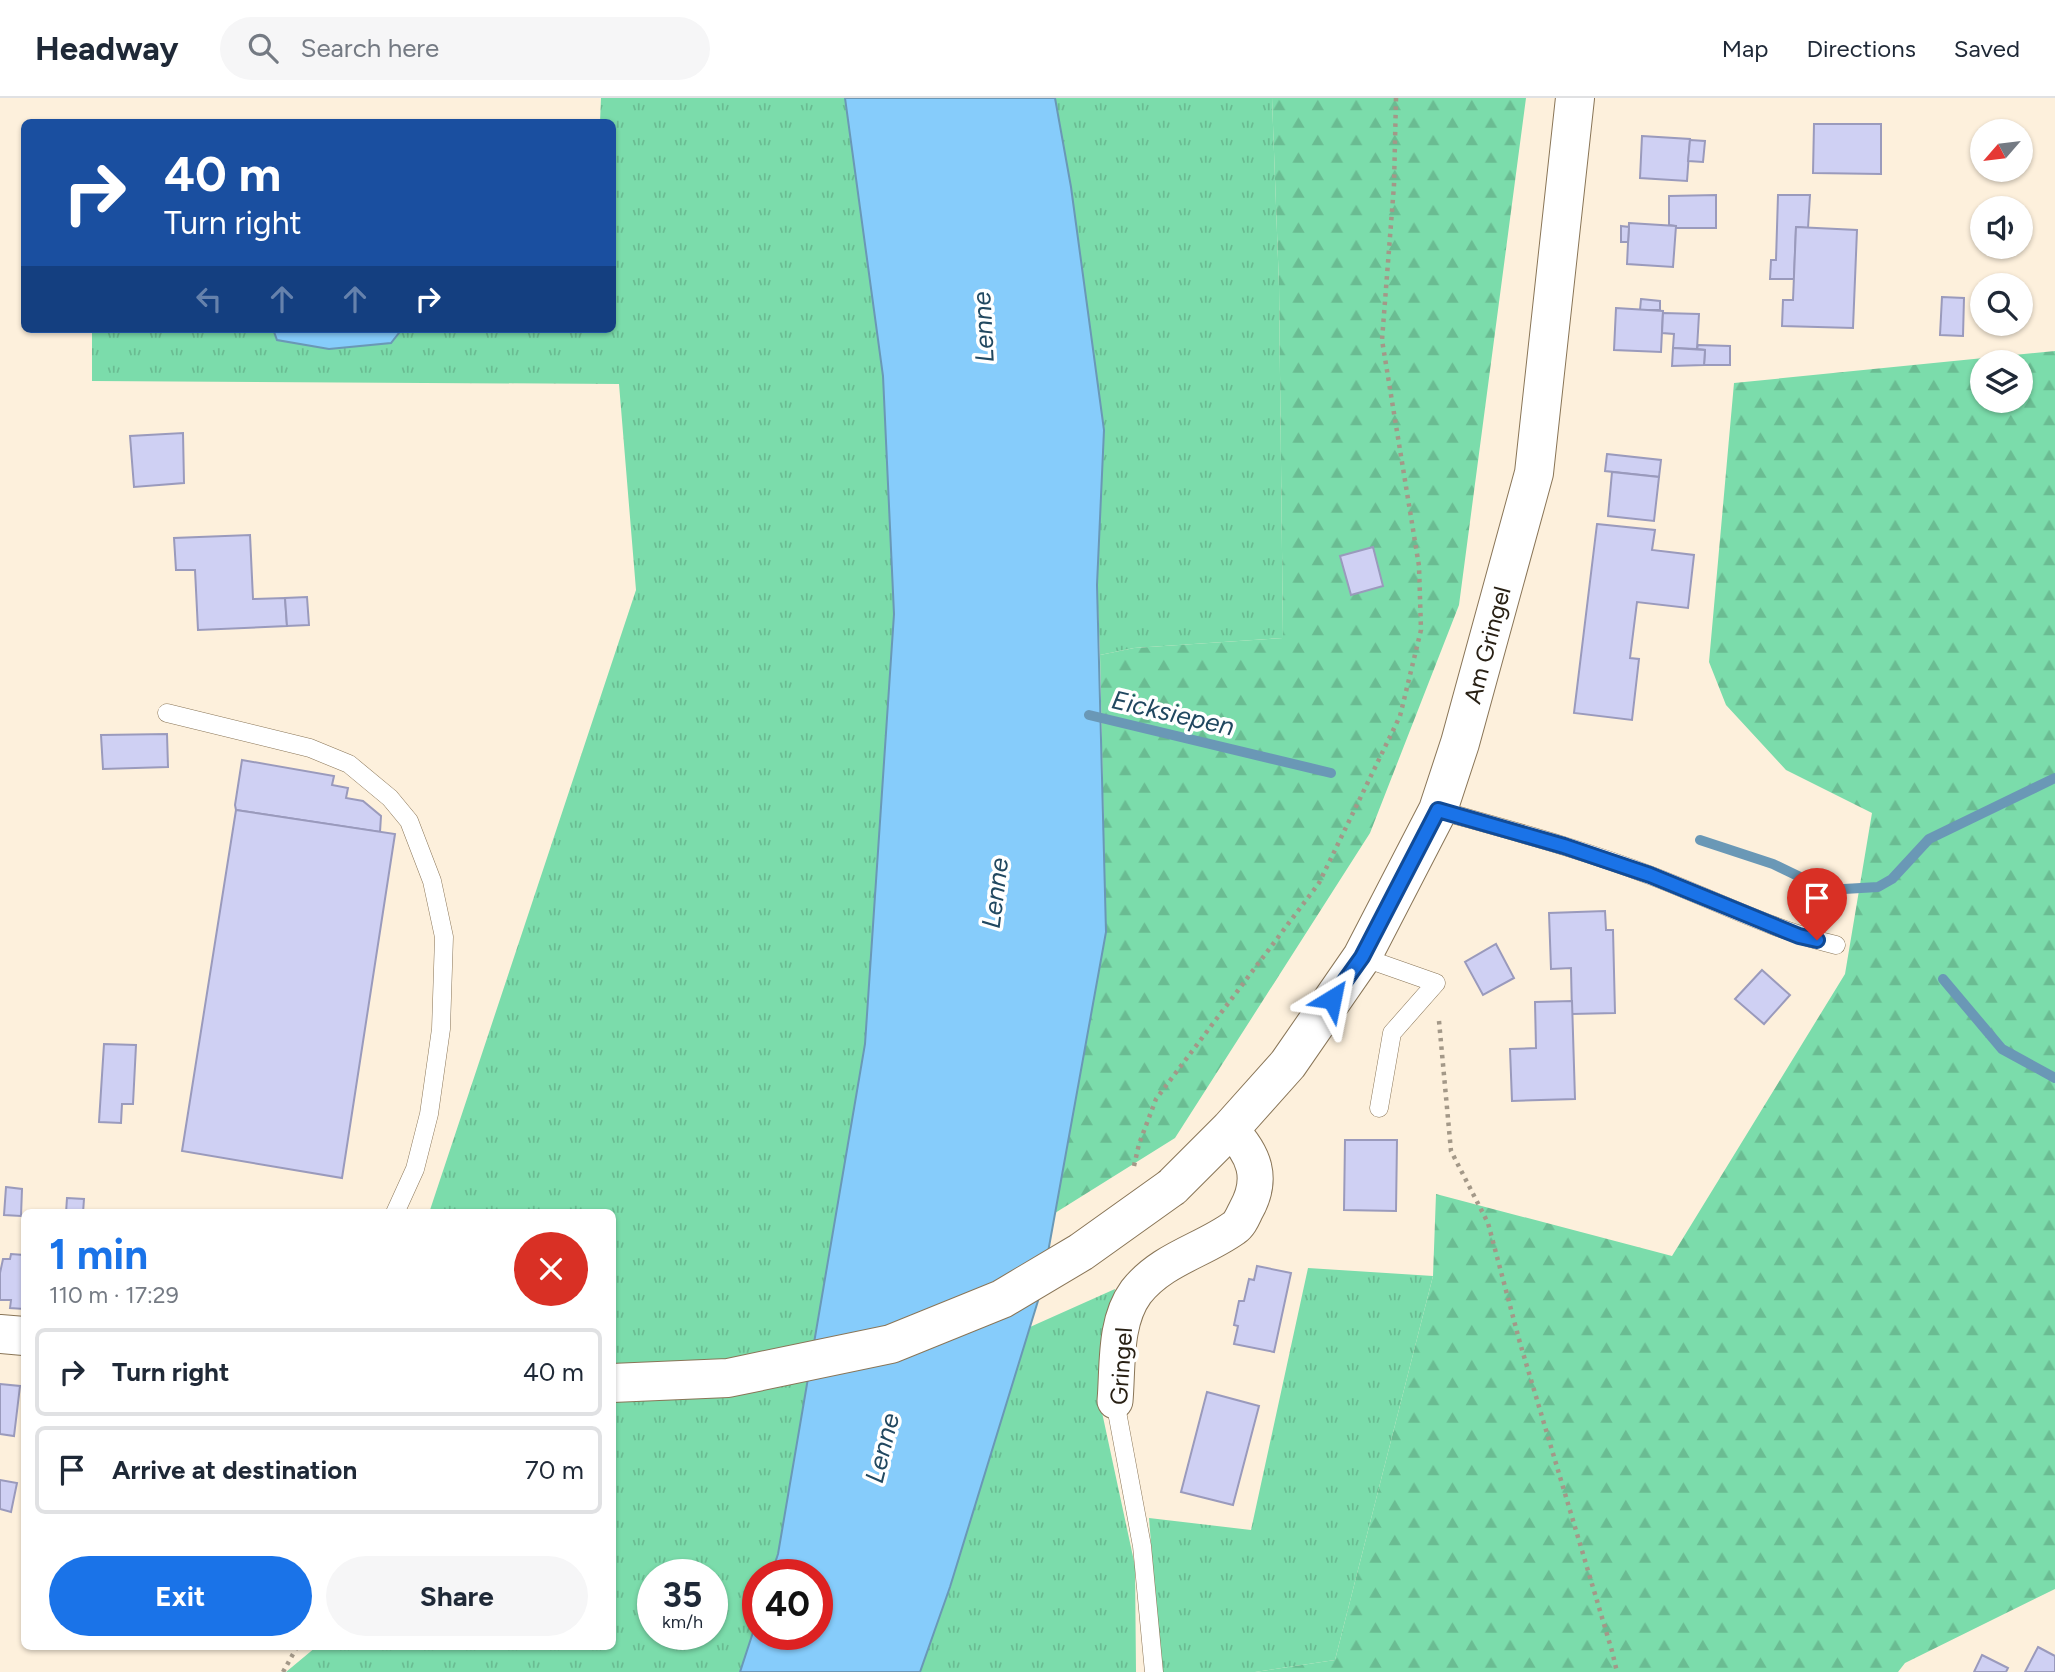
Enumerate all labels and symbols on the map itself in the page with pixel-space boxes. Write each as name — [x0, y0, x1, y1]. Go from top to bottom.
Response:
north arrow — [1970, 119, 2034, 182]
water label: Lenne — [965, 291, 1001, 363]
street label: Am Gringel — [1457, 583, 1517, 707]
water label: Eicksiepen — [1109, 683, 1237, 743]
water label: Lenne — [975, 856, 1015, 930]
pin — [1787, 868, 1847, 940]
position arrow — [1295, 962, 1369, 1036]
street label: Gringel — [1104, 1326, 1138, 1406]
water label: Lenne — [858, 1410, 906, 1486]
speed limit sign: 40 — [742, 1559, 833, 1650]

